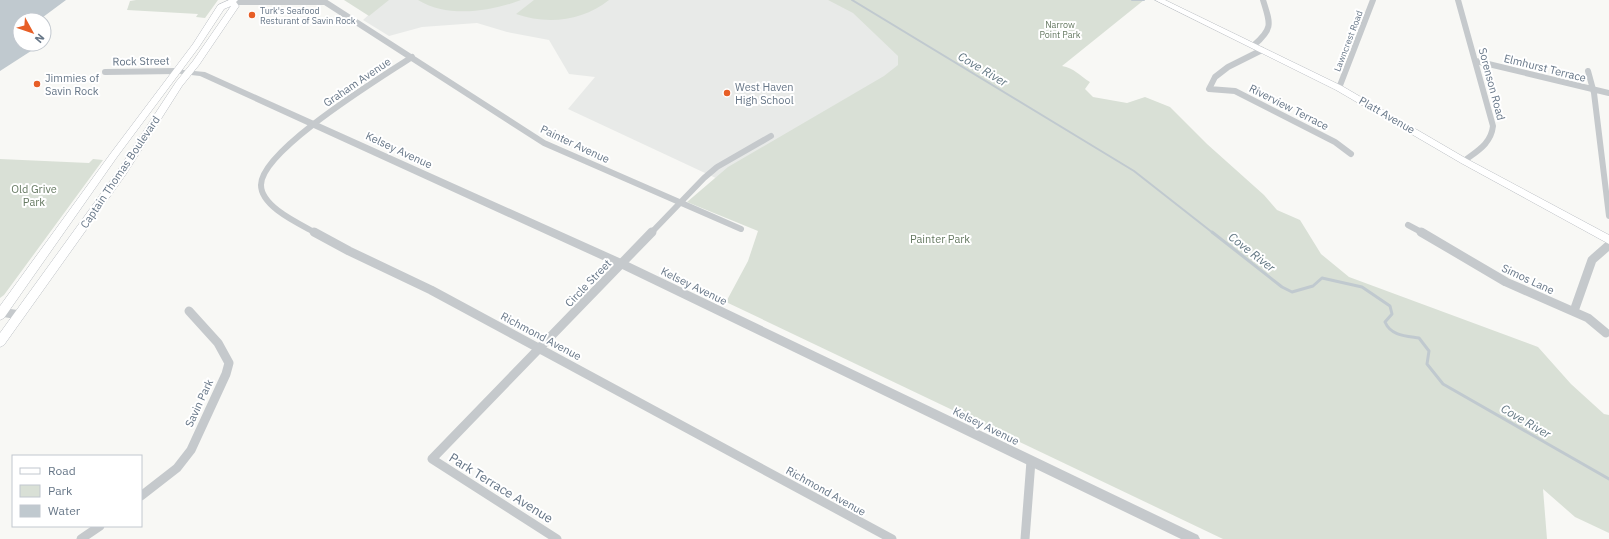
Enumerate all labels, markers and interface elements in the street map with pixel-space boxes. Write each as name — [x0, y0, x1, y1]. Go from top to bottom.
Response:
place label: Turk's Seafood Resturant of Savin Rock — [260, 5, 356, 26]
street label: Lawncrest Road — [1331, 9, 1365, 73]
marker: Turk's Seafood Resturant of Savin Rock — [247, 10, 257, 20]
north arrow — [12, 12, 52, 52]
park label: Narrow Point Park — [1039, 19, 1081, 40]
text: N — [32, 31, 48, 46]
street label: Sorenson Road — [1476, 46, 1508, 122]
water label: Cove River — [956, 48, 1011, 90]
street label: Elmhurst Terrace — [1502, 51, 1588, 85]
street label: Rock Street — [112, 54, 170, 68]
street label: Graham Avenue — [321, 54, 393, 110]
place label: Jimmies of Savin Rock — [45, 71, 99, 98]
marker: Jimmies of Savin Rock — [32, 79, 42, 89]
place label: West Haven High School — [735, 80, 794, 107]
street label: Riverview Terrace — [1247, 81, 1331, 133]
marker: West Haven High School — [722, 88, 732, 98]
street label: Platt Avenue — [1356, 93, 1418, 137]
street label: Captain Thomas Boulevard — [77, 113, 163, 231]
street label: Painter Avenue — [538, 122, 612, 166]
street label: Kelsey Avenue — [363, 128, 435, 172]
park label: Old Grive Park — [11, 182, 57, 209]
water label: Cove River — [1226, 229, 1279, 275]
park label: Painter Park — [910, 232, 970, 246]
street label: Circle Street — [562, 256, 614, 310]
street label: Simos Lane — [1499, 261, 1557, 297]
street label: Kelsey Avenue — [659, 264, 729, 308]
street label: Richmond Avenue — [498, 309, 584, 363]
street label: Savin Park — [182, 377, 216, 429]
water label: Cove River — [1498, 401, 1554, 442]
street label: Kelsey Avenue — [951, 404, 1021, 448]
street label: Park Terrace Avenue — [446, 449, 556, 527]
legend — [12, 455, 142, 527]
text: Road — [48, 463, 76, 478]
street label: Richmond Avenue — [784, 463, 868, 519]
text: Park — [48, 483, 73, 498]
text: Water — [48, 503, 81, 518]

